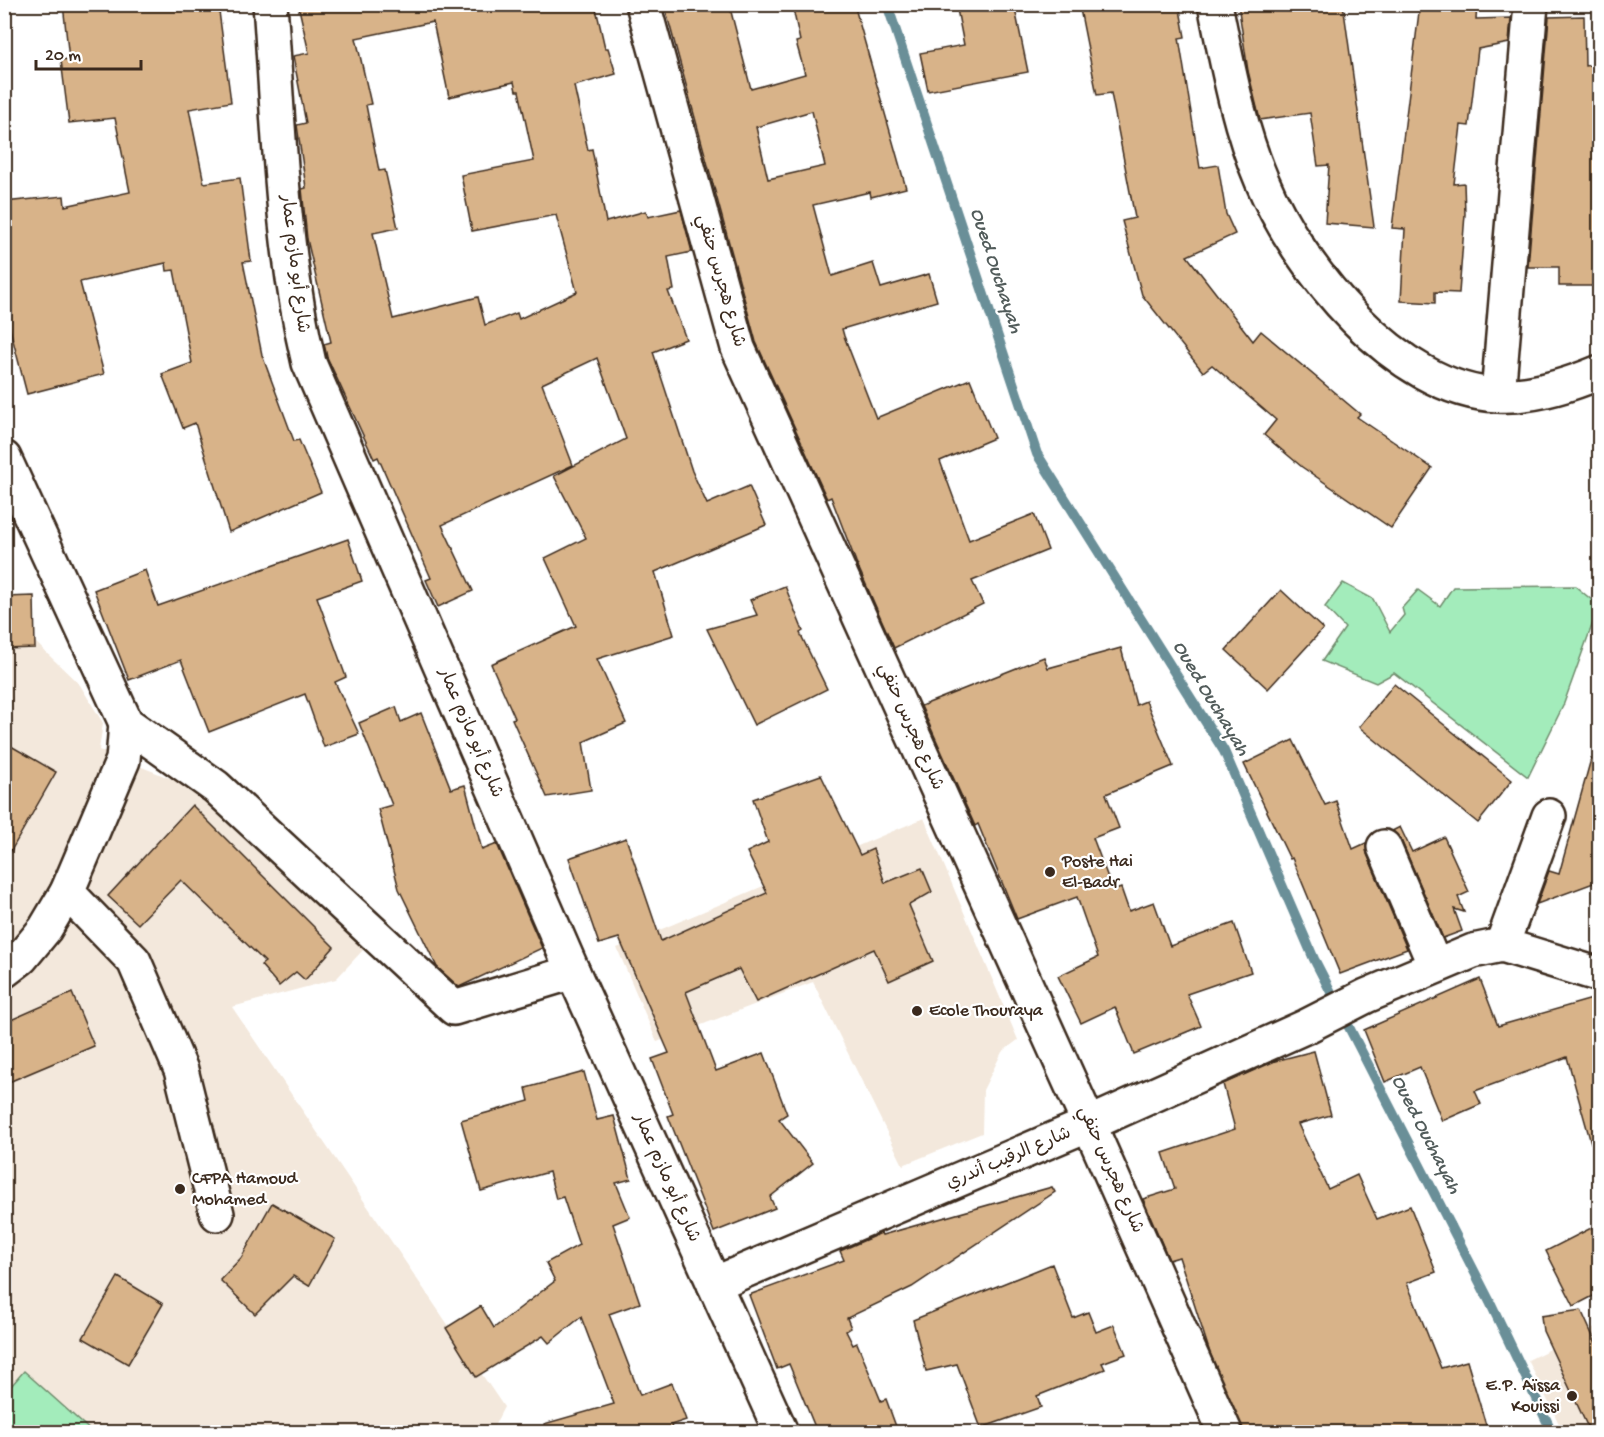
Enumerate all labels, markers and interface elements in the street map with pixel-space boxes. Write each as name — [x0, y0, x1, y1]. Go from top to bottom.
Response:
scale bar — [36, 33, 141, 71]
text: 20 m — [45, 46, 81, 67]
street label: شارع أبو مازم عمار — [274, 192, 315, 335]
water label: Oued Ouchayah — [964, 206, 1026, 337]
street label: شارع هجرس حنفي — [688, 212, 749, 351]
water label: Oued Ouchayah — [1167, 637, 1253, 761]
street label: شارع هجرس حنفي — [870, 660, 947, 795]
street label: شارع أبو مازم عمار — [432, 663, 509, 802]
place label: Poste Hai El-Badr — [1061, 852, 1133, 894]
marker: Poste Hai El-Badr — [1043, 865, 1057, 879]
place label: Ecole Thouraya — [929, 1001, 1044, 1022]
marker: Ecole Thouraya — [910, 1004, 924, 1018]
water label: Oued Ouchayah — [1385, 1072, 1465, 1198]
street label: شارع هجرس حنفي — [1070, 1103, 1147, 1238]
street label: شارع أبو مازم عمار — [627, 1108, 706, 1246]
street label: شارع الرقيب أندري — [943, 1121, 1074, 1195]
place label: CFPA Hamoud Mohamed — [192, 1169, 299, 1211]
marker: CFPA Hamoud Mohamed — [173, 1182, 187, 1196]
place label: E.P. Aïssa Kouissi — [1486, 1376, 1561, 1418]
marker: E.P. Aïssa Kouissi — [1565, 1389, 1579, 1403]

